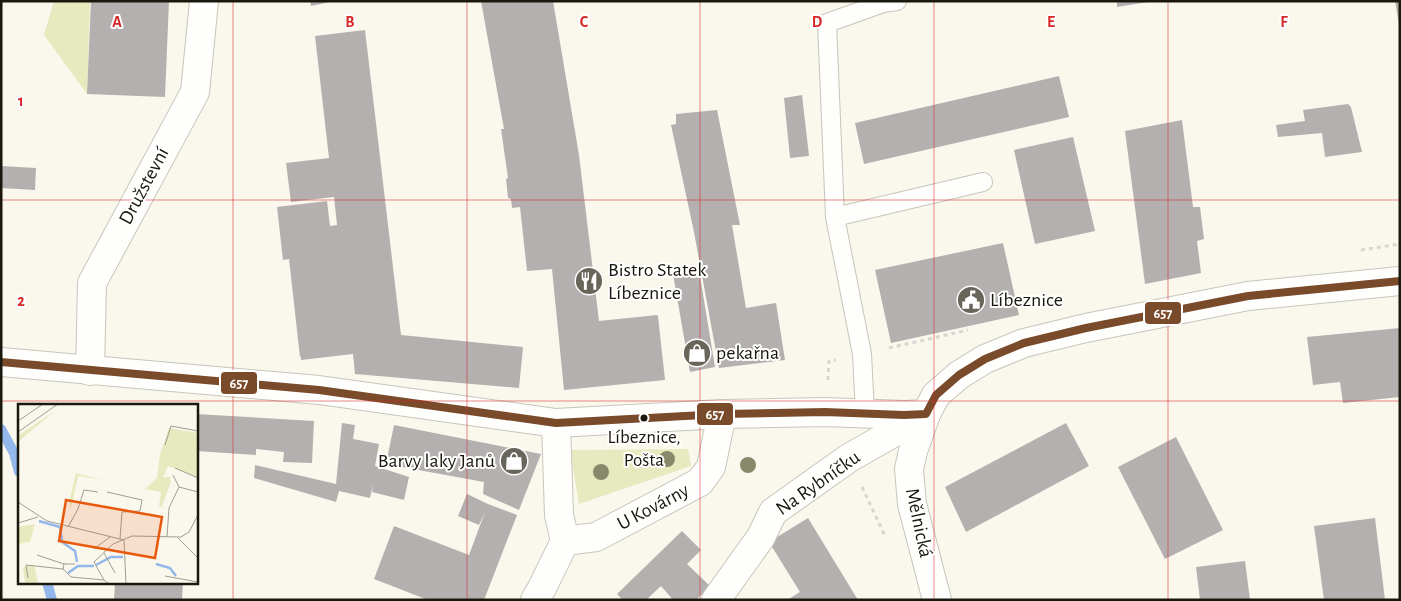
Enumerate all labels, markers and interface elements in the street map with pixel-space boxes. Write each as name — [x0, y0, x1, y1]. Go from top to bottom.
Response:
text: A — [112, 14, 122, 30]
text: B — [345, 14, 355, 30]
text: C — [580, 14, 589, 30]
text: D — [812, 14, 823, 30]
text: E — [1047, 14, 1055, 30]
text: F — [1280, 14, 1288, 30]
text: 1 — [18, 93, 24, 109]
street label: Družstevní — [115, 144, 173, 228]
place label: Bistro Statek Líbeznice — [608, 260, 706, 303]
restaurant icon: Bistro Statek Líbeznice — [574, 266, 604, 296]
public building icon: Líbeznice — [956, 285, 986, 315]
place label: Líbeznice — [990, 290, 1063, 310]
text: 2 — [17, 293, 25, 309]
line badge: 657 — [1144, 301, 1182, 325]
text: 657 — [1154, 307, 1172, 321]
shop icon: pekařna — [682, 338, 712, 368]
place label: pekařna — [716, 343, 779, 363]
line badge: 657 — [220, 371, 258, 395]
text: 657 — [230, 377, 248, 391]
line badge: 657 — [696, 402, 734, 426]
inset map — [18, 404, 198, 584]
text: 657 — [706, 408, 724, 422]
marker: Líbeznice, Pošta — [639, 413, 649, 423]
place label: Líbeznice, Pošta — [607, 428, 681, 470]
shop icon: Barvy laky Janů — [499, 446, 529, 476]
street label: Na Rybníčku — [772, 447, 864, 519]
place label: Barvy laky Janů — [378, 451, 495, 471]
street label: U Kovárny — [614, 480, 693, 534]
street label: Mělnická — [902, 487, 936, 559]

